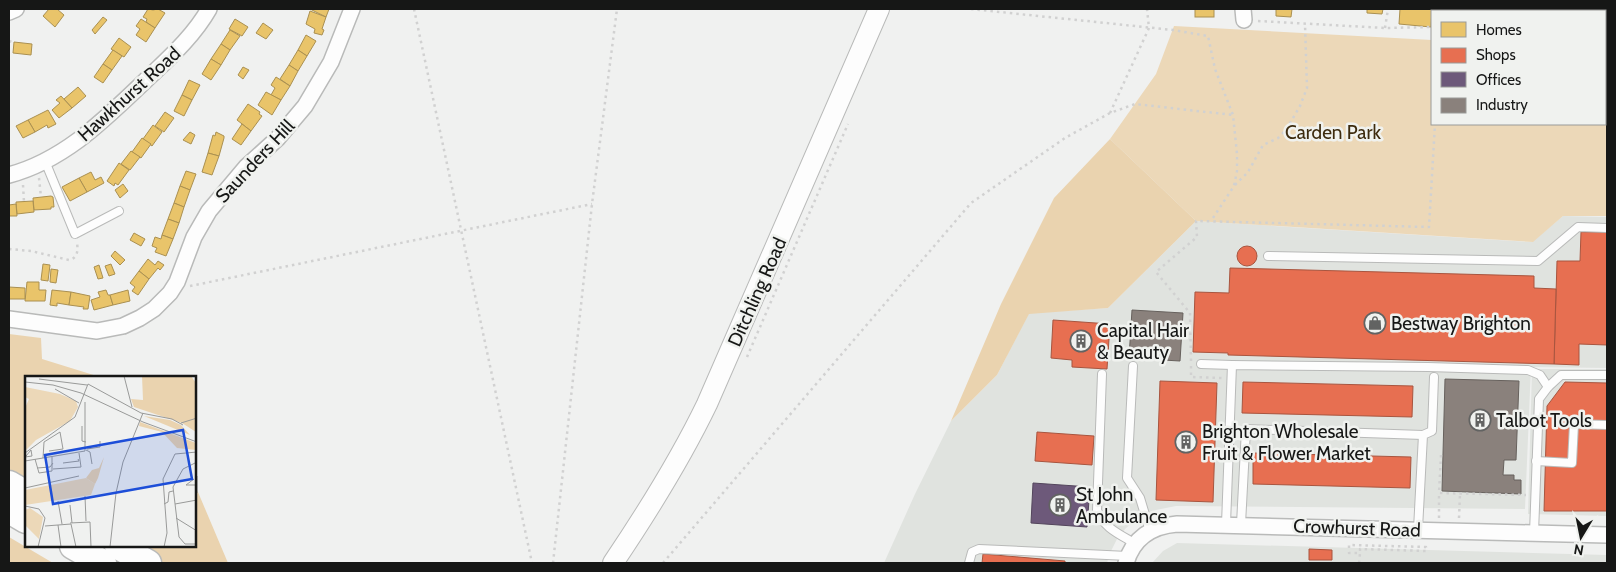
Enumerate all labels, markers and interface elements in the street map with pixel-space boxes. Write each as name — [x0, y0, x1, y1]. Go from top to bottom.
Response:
legend — [1431, 10, 1606, 125]
text: Homes — [1476, 21, 1522, 39]
street label: Hawkhurst Road — [73, 42, 185, 146]
text: Shops — [1476, 46, 1516, 64]
text: Offices — [1476, 71, 1521, 89]
text: Industry — [1476, 96, 1528, 114]
street label: Saunders Hill — [211, 114, 300, 207]
park label: Carden Park — [1285, 121, 1381, 144]
street label: Ditchling Road — [723, 234, 791, 350]
shop icon: Bestway Brighton — [1363, 311, 1387, 335]
place label: Bestway Brighton — [1391, 312, 1531, 335]
place label: Capital Hair & Beauty — [1097, 319, 1189, 364]
building icon: Capital Hair & Beauty — [1069, 329, 1093, 353]
inset map — [25, 376, 196, 547]
building icon: Talbot Tools — [1468, 408, 1492, 432]
place label: Talbot Tools — [1496, 409, 1592, 432]
place label: Brighton Wholesale Fruit & Flower Market — [1202, 420, 1371, 465]
building icon: Brighton Wholesale Fruit & Flower Market — [1174, 430, 1198, 454]
place label: St John Ambulance — [1076, 483, 1168, 528]
building icon: St John Ambulance — [1048, 493, 1072, 517]
north arrow — [1556, 512, 1606, 562]
street label: Crowhurst Road — [1293, 514, 1421, 542]
text: N — [1572, 540, 1585, 560]

